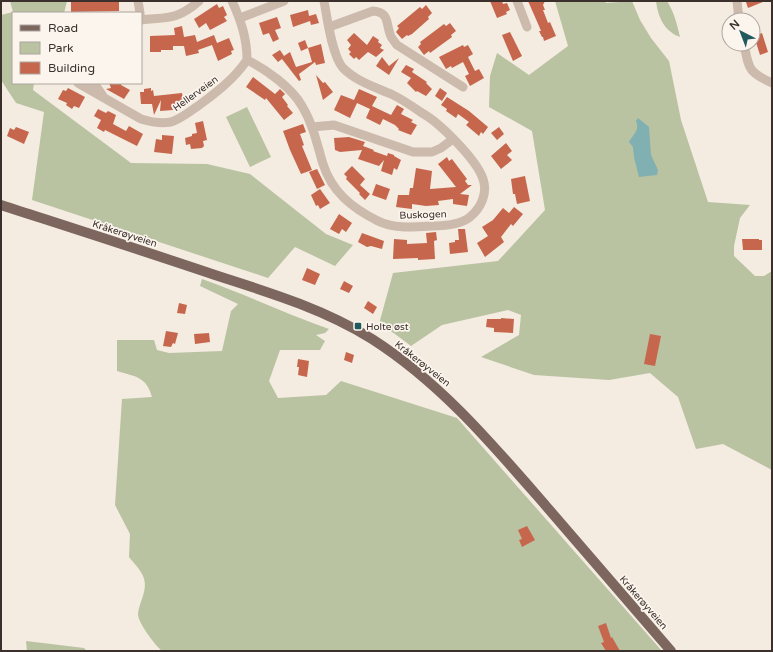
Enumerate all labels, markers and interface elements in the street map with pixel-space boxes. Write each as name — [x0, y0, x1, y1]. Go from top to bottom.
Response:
legend — [12, 12, 142, 84]
north arrow — [721, 12, 761, 52]
text: N — [727, 17, 742, 33]
text: Road — [48, 21, 78, 35]
text: Park — [48, 41, 74, 55]
text: Building — [48, 61, 95, 75]
street label: Hellerveien — [171, 73, 220, 114]
street label: Buskogen — [399, 208, 447, 222]
street label: Kråkerøyveien — [91, 218, 159, 250]
marker: Holte øst — [353, 321, 363, 331]
place label: Holte øst — [366, 321, 409, 333]
street label: Kråkerøyveien — [392, 338, 453, 389]
street label: Kråkerøyveien — [617, 573, 670, 632]

